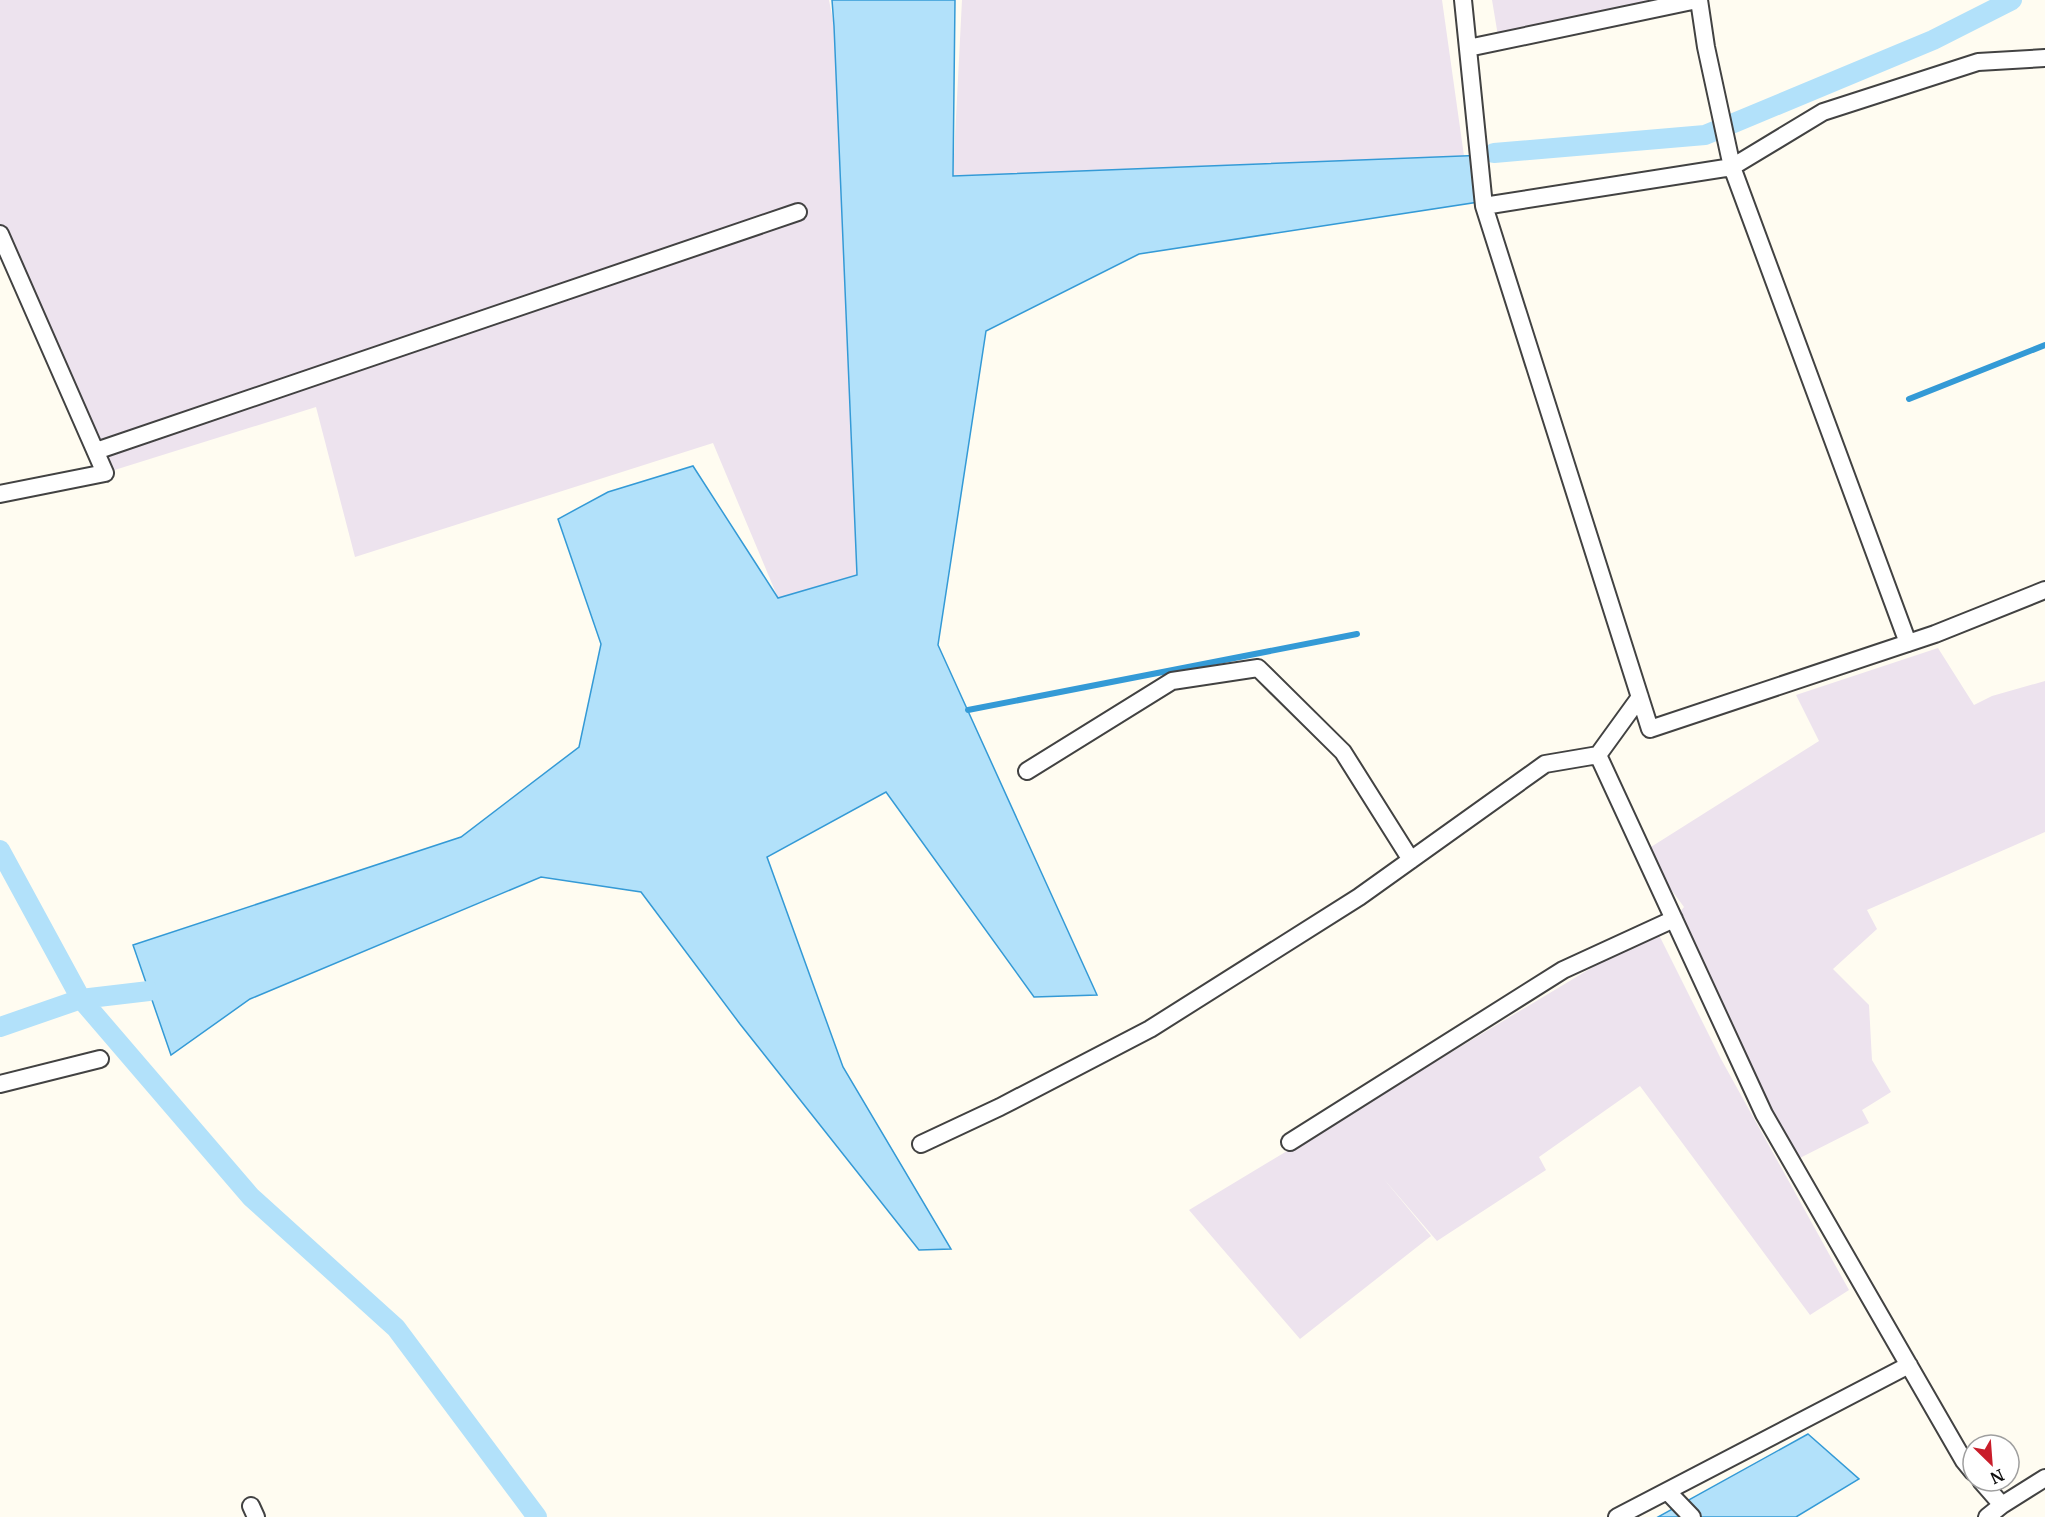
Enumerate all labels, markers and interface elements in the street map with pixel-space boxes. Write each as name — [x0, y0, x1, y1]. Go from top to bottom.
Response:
north arrow — [1961, 1433, 2021, 1493]
text: N — [1987, 1465, 2007, 1488]

